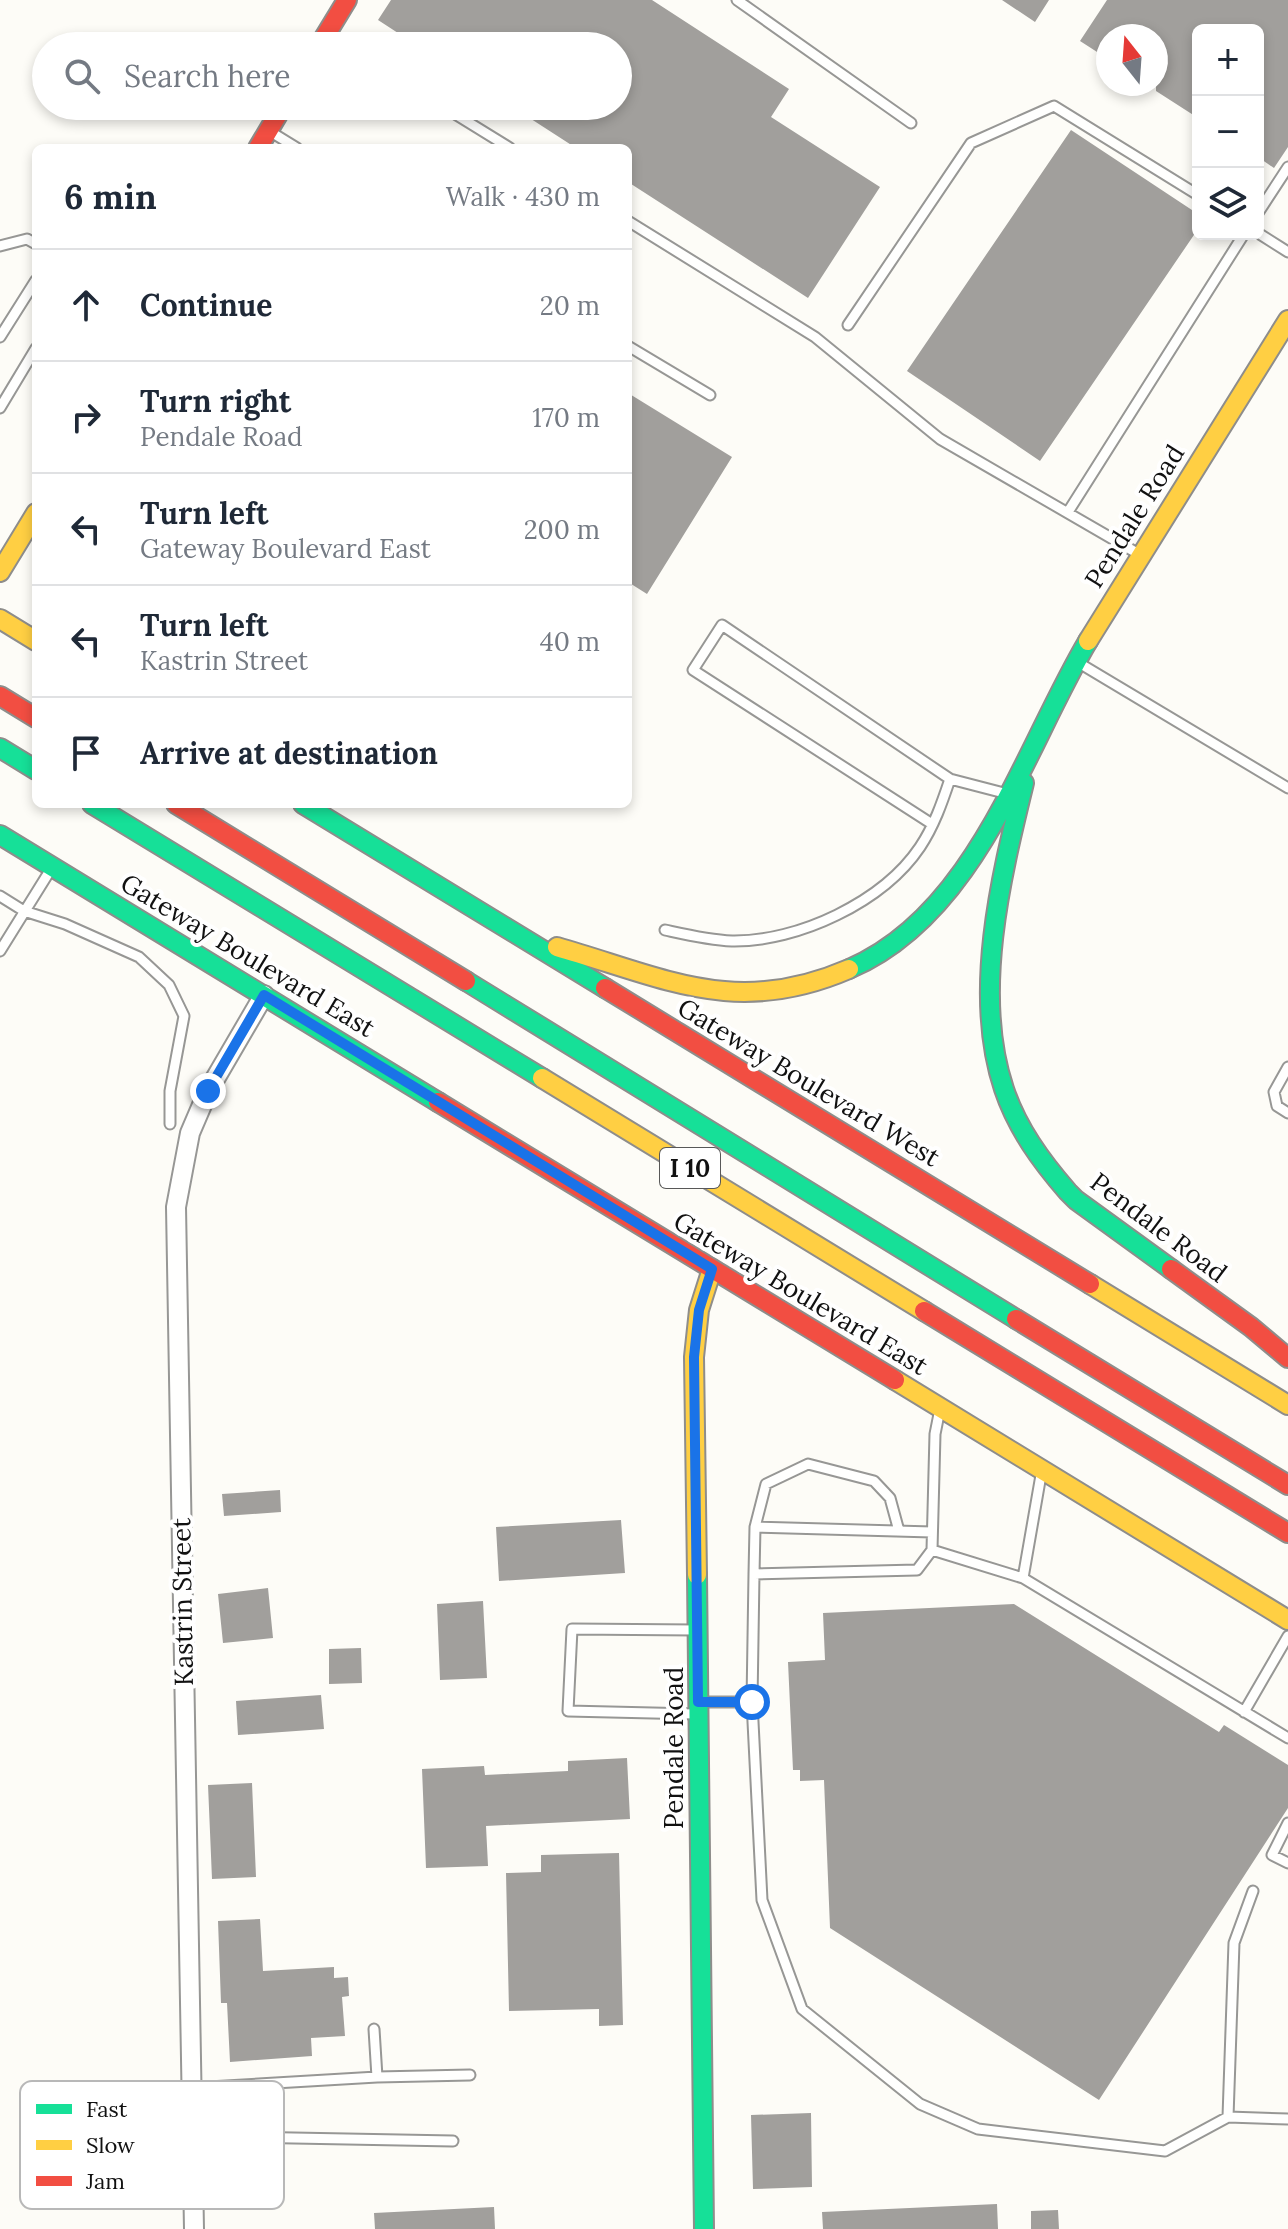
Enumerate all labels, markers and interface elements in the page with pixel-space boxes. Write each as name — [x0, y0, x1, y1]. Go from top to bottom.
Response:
north arrow — [1096, 24, 1168, 96]
map controls — [1192, 24, 1264, 240]
button: + — [1192, 24, 1264, 96]
search box — [32, 32, 632, 120]
icon: search — [60, 54, 104, 98]
text: Search here — [124, 57, 291, 95]
button: − — [1192, 96, 1264, 168]
button: layers — [1192, 168, 1264, 240]
text: 6 min — [64, 175, 157, 218]
text: Walk · 430 m — [446, 180, 600, 213]
icon: ahead — [64, 283, 108, 327]
text: Continue — [140, 286, 272, 324]
text: 20 m — [540, 289, 600, 322]
text: Turn right — [140, 382, 291, 420]
icon: right — [64, 395, 108, 439]
text: 170 m — [532, 401, 600, 434]
text: Pendale Road — [140, 420, 303, 453]
street label: Pendale Road — [1077, 438, 1191, 594]
text: Turn left — [140, 494, 268, 532]
icon: left — [64, 507, 108, 551]
text: 200 m — [524, 513, 600, 546]
text: Gateway Boulevard East — [140, 532, 431, 565]
text: Turn left — [140, 606, 268, 644]
icon: left — [64, 619, 108, 663]
text: 40 m — [540, 625, 600, 658]
text: Kastrin Street — [140, 644, 308, 677]
icon: arrive — [64, 731, 108, 775]
text: Arrive at destination — [140, 734, 438, 772]
street label: Gateway Boulevard East — [115, 866, 381, 1044]
street label: Gateway Boulevard West — [672, 991, 946, 1173]
route end — [190, 1073, 226, 1109]
road number: I 10 — [660, 1148, 720, 1188]
street label: Pendale Road — [1084, 1165, 1234, 1289]
street label: Gateway Boulevard East — [668, 1204, 934, 1382]
street label: Kastrin Street — [164, 1518, 200, 1686]
street label: Pendale Road — [657, 1667, 690, 1829]
route start — [734, 1684, 770, 1720]
legend — [20, 2081, 284, 2209]
text: Fast — [86, 2095, 128, 2123]
text: Slow — [86, 2131, 135, 2159]
text: Jam — [85, 2167, 125, 2195]

